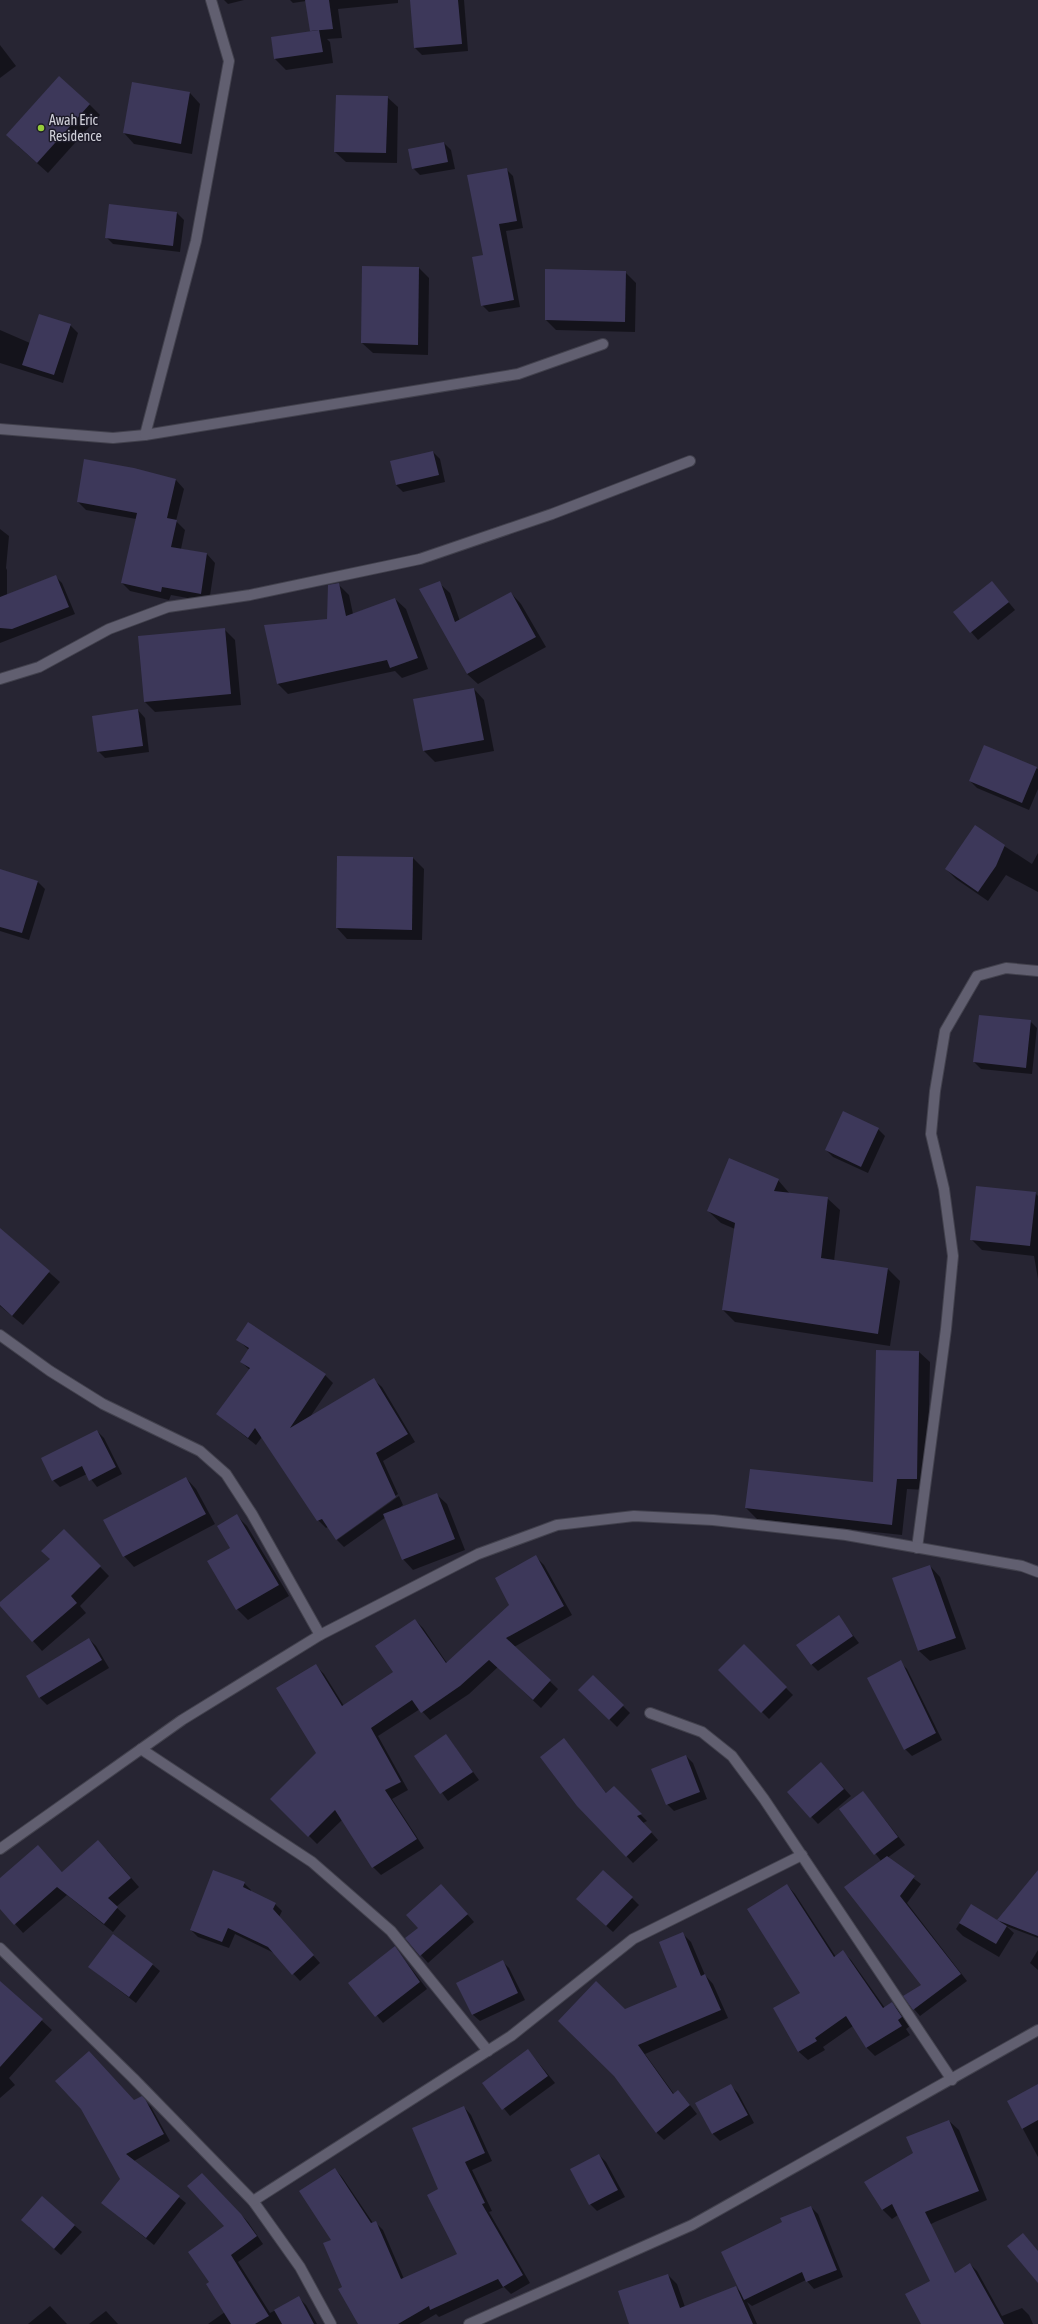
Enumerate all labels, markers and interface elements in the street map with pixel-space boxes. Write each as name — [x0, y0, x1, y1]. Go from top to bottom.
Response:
place label: Awah Eric Residence — [49, 112, 102, 144]
marker: Awah Eric Residence — [36, 123, 46, 133]

